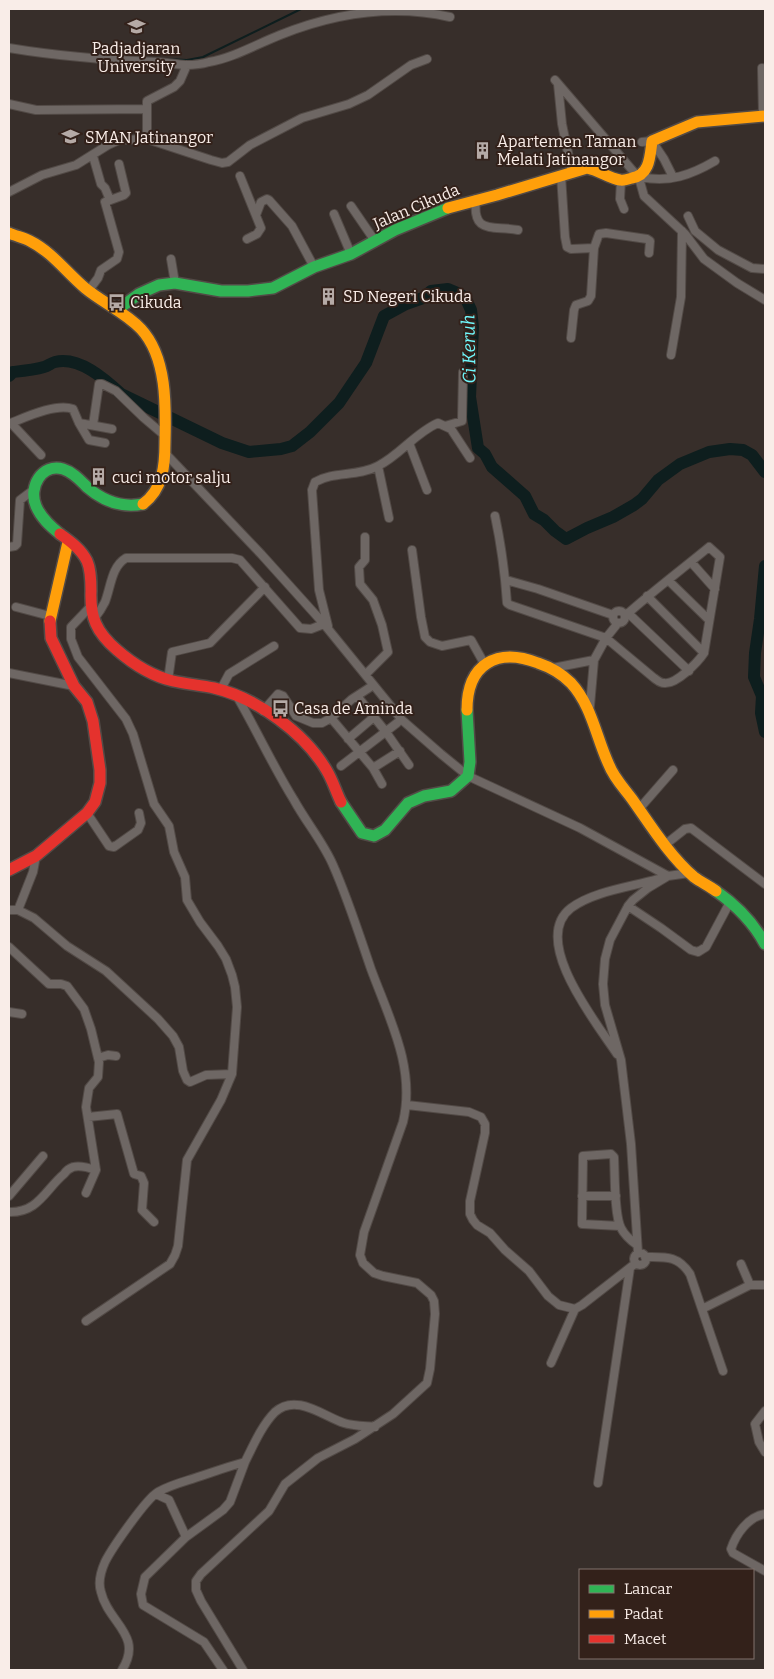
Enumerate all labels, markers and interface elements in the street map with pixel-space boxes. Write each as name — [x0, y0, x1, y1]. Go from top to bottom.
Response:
school or university icon: Padjadjaran University — [126, 17, 146, 37]
place label: Padjadjaran University — [92, 39, 180, 76]
school or university icon: SMAN Jatinangor — [61, 127, 81, 147]
place label: SMAN Jatinangor — [85, 128, 213, 147]
place label: Apartemen Taman Melati Jatinangor — [497, 132, 636, 169]
building icon: Apartemen Taman Melati Jatinangor — [473, 140, 493, 160]
street label: Jalan Cikuda — [369, 180, 462, 233]
building icon: SD Negeri Cikuda — [319, 286, 339, 306]
place label: SD Negeri Cikuda — [343, 287, 472, 306]
bus stop icon: Cikuda — [106, 292, 126, 312]
place label: Cikuda — [130, 293, 182, 312]
water label: Ci Keruh — [457, 314, 481, 384]
building icon: cuci motor salju — [88, 467, 108, 487]
place label: cuci motor salju — [112, 468, 231, 487]
bus stop icon: Casa de Aminda — [270, 698, 290, 718]
place label: Casa de Aminda — [294, 699, 413, 718]
legend — [579, 1569, 754, 1659]
text: Lancar — [624, 1580, 672, 1598]
text: Padat — [624, 1605, 664, 1623]
text: Macet — [624, 1630, 667, 1648]

